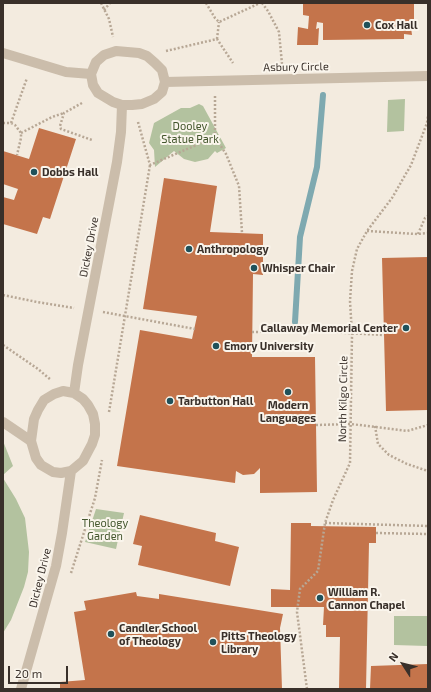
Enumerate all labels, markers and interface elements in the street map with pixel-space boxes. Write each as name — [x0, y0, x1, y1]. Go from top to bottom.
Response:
place label: Cox Hall — [375, 18, 418, 32]
marker: Cox Hall — [362, 20, 372, 30]
street label: Asbury Circle — [263, 60, 329, 74]
park label: Dooley Statue Park — [161, 119, 219, 145]
place label: Dobbs Hall — [42, 165, 98, 179]
marker: Dobbs Hall — [29, 167, 39, 177]
street label: Dickey Drive — [77, 216, 101, 278]
place label: Anthropology — [197, 242, 269, 256]
marker: Anthropology — [184, 244, 194, 254]
place label: Whisper Chair — [262, 261, 335, 275]
marker: Whisper Chair — [249, 263, 259, 273]
place label: Callaway Memorial Center — [261, 321, 398, 335]
marker: Callaway Memorial Center — [401, 323, 411, 333]
place label: Emory University — [224, 339, 314, 353]
marker: Emory University — [211, 341, 221, 351]
street label: North Kilgo Circle — [336, 356, 350, 442]
marker: Modern Languages — [283, 387, 293, 397]
place label: Tarbutton Hall — [178, 394, 253, 408]
marker: Tarbutton Hall — [165, 396, 175, 406]
place label: Modern Languages — [260, 398, 316, 424]
park label: Theology Garden — [82, 516, 128, 542]
street label: Dickey Drive — [26, 547, 54, 609]
place label: William R. Cannon Chapel — [328, 585, 405, 611]
marker: William R. Cannon Chapel — [315, 593, 325, 603]
place label: Candler School of Theology — [119, 621, 197, 647]
marker: Candler School of Theology — [106, 629, 116, 639]
place label: Pitts Theology Library — [221, 629, 297, 655]
marker: Pitts Theology Library — [208, 637, 218, 647]
north arrow — [383, 644, 423, 684]
text: N — [385, 650, 400, 664]
scale bar — [10, 658, 70, 684]
text: 20 m — [15, 666, 42, 680]

